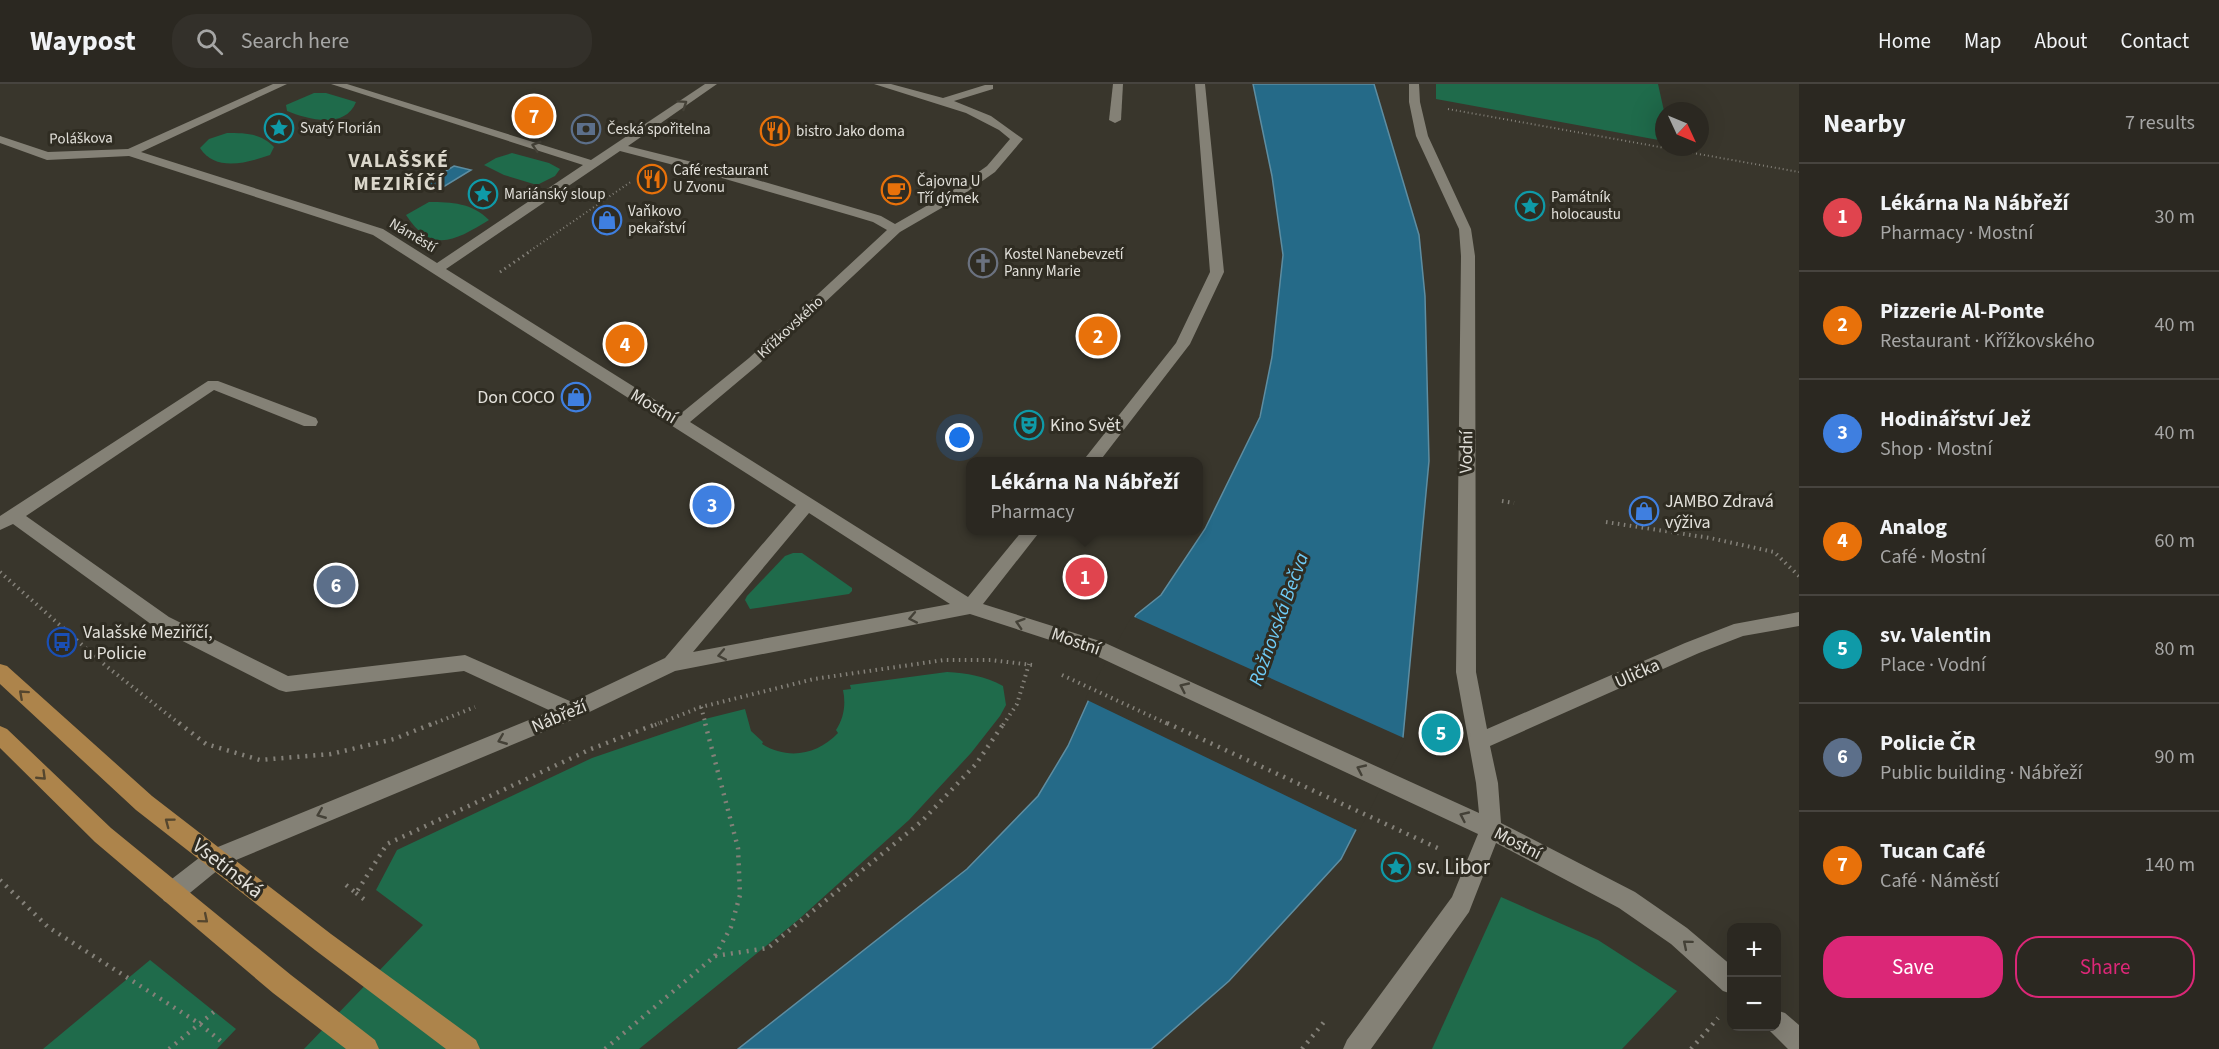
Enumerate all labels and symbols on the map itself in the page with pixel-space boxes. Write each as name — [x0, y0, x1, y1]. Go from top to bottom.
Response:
pin: 7 — [514, 93, 554, 138]
one-way arrow — [676, 100, 687, 111]
north arrow — [1655, 102, 1709, 156]
place icon: Svatý Florián — [263, 112, 295, 144]
bank icon: Česká spořitelna — [570, 113, 602, 145]
restaurant icon: bistro Jako doma — [759, 115, 791, 147]
place label: Svatý Florián — [300, 118, 381, 139]
place label: Česká spořitelna — [607, 119, 711, 140]
place label: bistro Jako doma — [796, 121, 905, 142]
street label: Poláškova — [49, 127, 113, 150]
one-way arrow — [531, 141, 542, 153]
district label: VALAŠSKÉ MEZIŘÍČÍ — [347, 147, 450, 198]
place label: Café restaurant U Zvonu — [673, 160, 768, 198]
restaurant icon: Café restaurant U Zvonu — [636, 163, 668, 195]
place label: Čajovna U Tří dýmek — [917, 171, 980, 209]
cafe icon: Čajovna U Tří dýmek — [880, 174, 912, 206]
place icon: Mariánský sloup — [467, 178, 499, 210]
place label: Mariánský sloup — [504, 184, 606, 205]
place label: Památník holocaustu — [1551, 187, 1621, 225]
place icon: Památník holocaustu — [1514, 190, 1546, 222]
place label: Vaňkovo pekařství — [628, 201, 687, 239]
shop icon: Vaňkovo pekařství — [591, 204, 623, 236]
street label: Náměstí — [385, 213, 442, 258]
place label: Kostel Nanebevzetí Panny Marie — [1004, 244, 1125, 282]
church icon: Kostel Nanebevzetí Panny Marie — [967, 247, 999, 279]
street label: Křížkovského — [753, 291, 828, 363]
pin: 2 — [1078, 314, 1118, 358]
pin: 4 — [606, 322, 644, 366]
shop icon: Don COCO — [560, 381, 592, 413]
street label: Mostní — [626, 383, 682, 430]
place label: Don COCO — [477, 385, 555, 410]
theatre icon: Kino Svět — [1013, 409, 1045, 441]
place label: Kino Svět — [1050, 413, 1121, 438]
your location — [945, 423, 974, 452]
street label: Vodní — [1454, 430, 1479, 474]
pin: 3 — [692, 482, 732, 528]
place label: JAMBO Zdravá výživa — [1665, 489, 1774, 535]
shop icon: JAMBO Zdravá výživa — [1628, 495, 1660, 527]
water label: Rožnovská Bečva — [1242, 549, 1316, 690]
pin: 1 — [1066, 554, 1104, 600]
pin: 6 — [316, 562, 356, 608]
one-way arrow — [908, 611, 918, 624]
one-way arrow — [1015, 617, 1026, 630]
place label: Valašské Meziříčí, u Policie — [83, 620, 213, 666]
street label: Mostní — [1048, 621, 1104, 662]
bus stop icon: Valašské Meziříčí, u Policie — [46, 626, 78, 658]
one-way arrow — [717, 648, 727, 661]
street label: Ulička — [1611, 653, 1664, 694]
one-way arrow — [1179, 683, 1190, 695]
one-way arrow — [19, 690, 30, 701]
street label: Nábřeží — [528, 693, 591, 739]
pin: 5 — [1422, 710, 1460, 756]
one-way arrow — [497, 733, 508, 745]
one-way arrow — [1357, 764, 1368, 776]
one-way arrow — [35, 769, 46, 780]
one-way arrow — [317, 807, 328, 819]
one-way arrow — [1459, 812, 1470, 824]
one-way arrow — [165, 819, 176, 830]
street label: Mostní — [1490, 821, 1546, 866]
street label: Vsetínská — [186, 831, 270, 905]
place icon: sv. Libor — [1380, 851, 1412, 883]
place label: sv. Libor — [1417, 852, 1491, 882]
one-way arrow — [197, 912, 208, 923]
one-way arrow — [1683, 940, 1694, 951]

